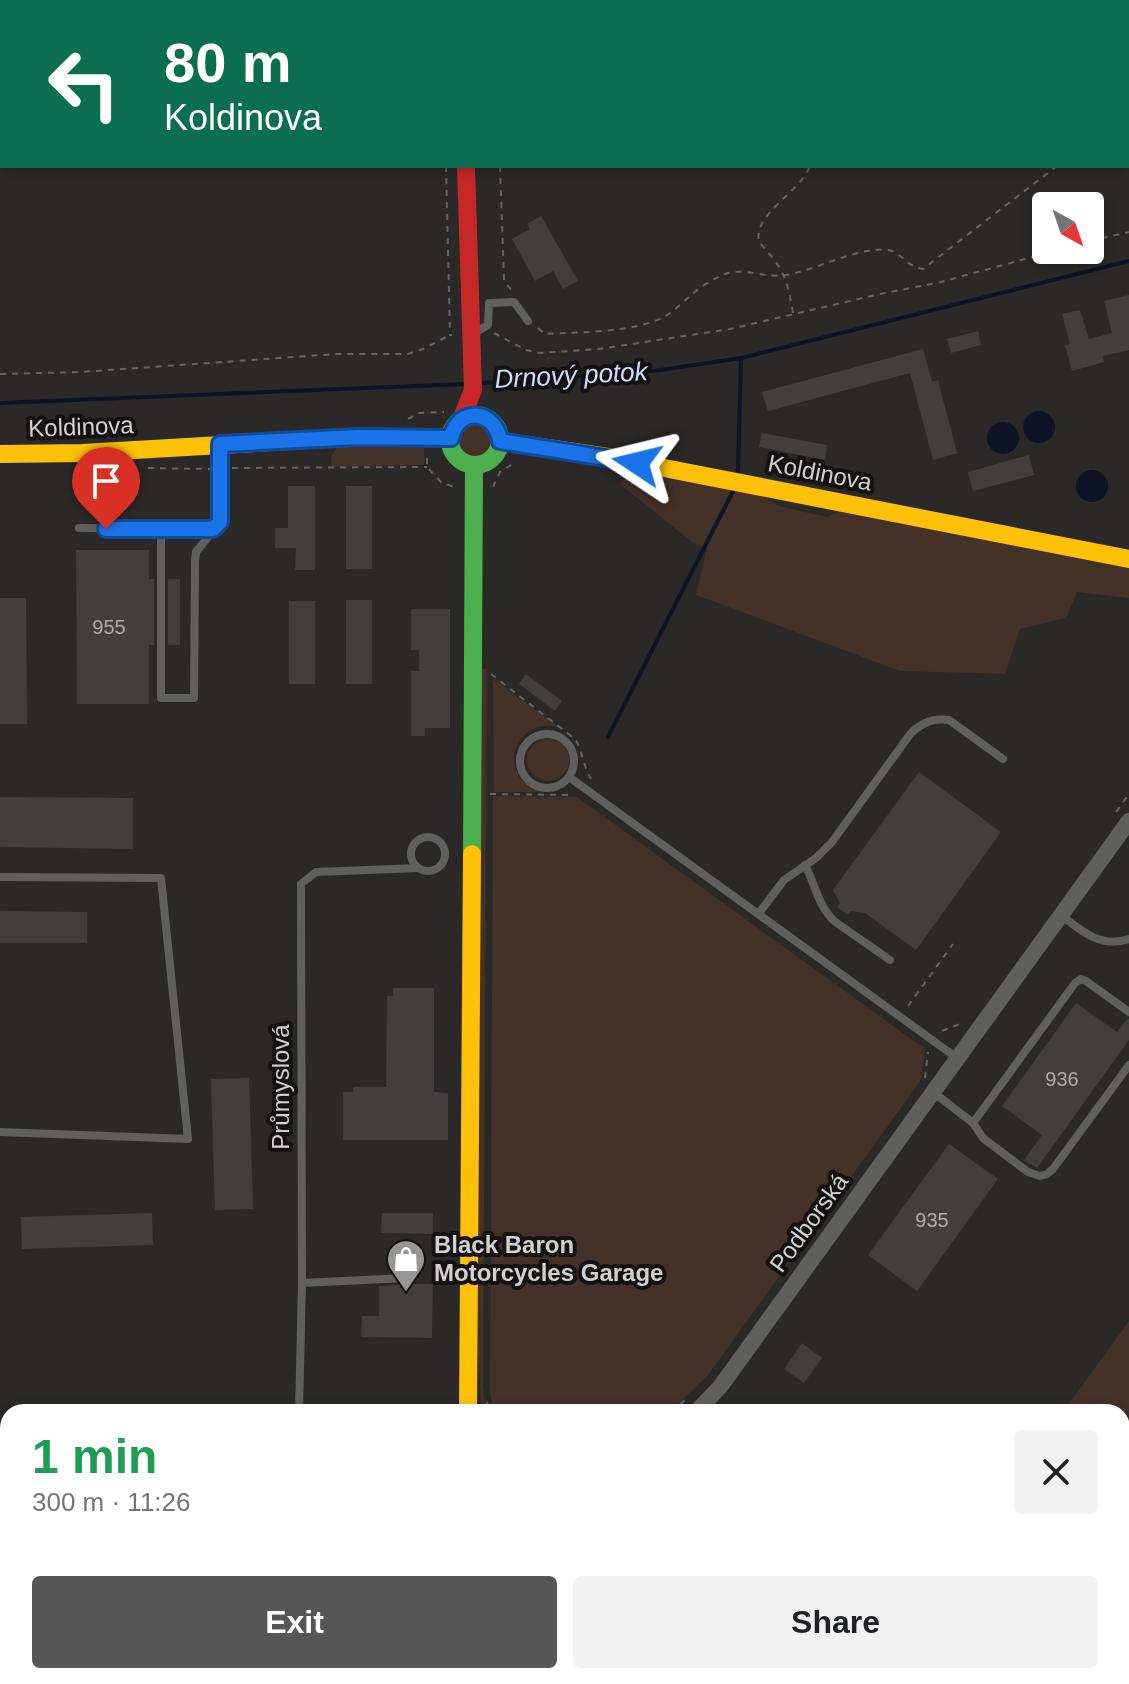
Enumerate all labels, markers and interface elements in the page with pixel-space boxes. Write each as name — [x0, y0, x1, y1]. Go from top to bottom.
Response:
text: 80 m — [164, 31, 292, 94]
icon: left — [32, 32, 136, 136]
text: Koldinova — [164, 97, 322, 138]
north arrow — [1032, 192, 1104, 264]
map controls — [1032, 192, 1104, 264]
water label: Drnový potok — [494, 356, 650, 394]
street label: Koldinova — [28, 411, 135, 442]
position arrow — [595, 421, 679, 505]
pin — [72, 447, 140, 529]
street label: Koldinova — [766, 449, 875, 496]
icon: arrive — [84, 459, 128, 503]
house number: 955 — [92, 616, 126, 638]
street label: Průmyslová — [267, 1024, 294, 1150]
house number: 936 — [1045, 1068, 1079, 1090]
street label: Podborská — [764, 1168, 854, 1277]
house number: 935 — [915, 1209, 949, 1231]
place label: Black Baron Motorcycles Garage — [434, 1231, 663, 1286]
shop icon: Black Baron Motorcycles Garage — [385, 1238, 427, 1293]
text: 1 min — [32, 1430, 157, 1483]
button: close — [1014, 1430, 1098, 1514]
text: 300 m · 11:26 — [32, 1487, 191, 1517]
button: Exit — [32, 1576, 557, 1668]
button: Share — [573, 1576, 1098, 1668]

